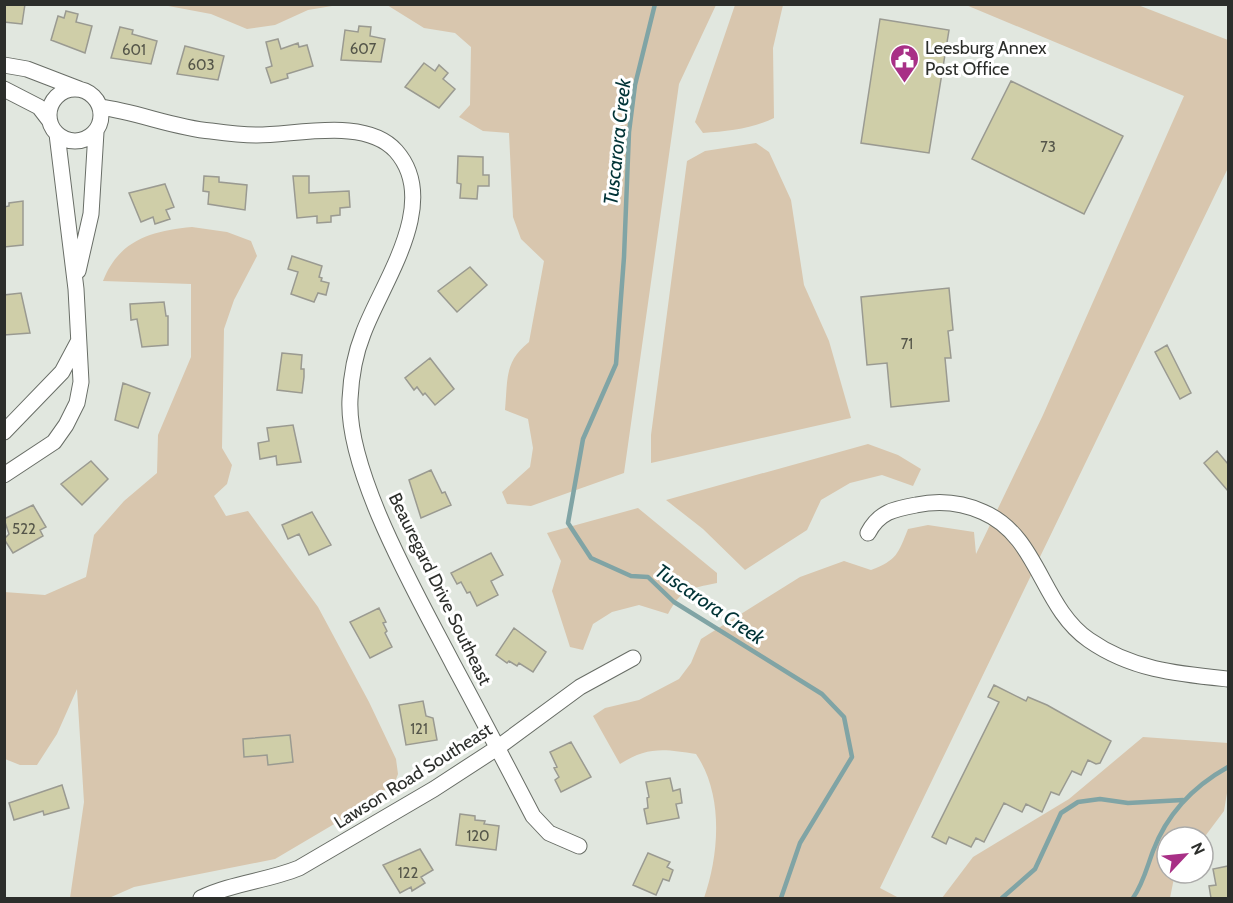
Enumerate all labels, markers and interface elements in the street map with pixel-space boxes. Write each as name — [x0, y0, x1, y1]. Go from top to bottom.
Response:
place label: Leesburg Annex Post Office — [925, 37, 1047, 80]
house number: 607 — [350, 40, 377, 58]
house number: 601 — [122, 41, 146, 59]
public building icon: Leesburg Annex Post Office — [888, 42, 920, 84]
house number: 603 — [187, 56, 215, 74]
water label: Tuscarora Creek — [598, 76, 636, 206]
house number: 73 — [1040, 138, 1056, 156]
house number: 71 — [901, 335, 913, 353]
street label: Beauregard Drive Southeast — [384, 489, 496, 689]
house number: 522 — [12, 520, 36, 538]
water label: Tuscarora Creek — [651, 559, 771, 650]
street label: Lawson Road Southeast — [330, 718, 496, 834]
house number: 121 — [410, 720, 428, 738]
north arrow — [1155, 825, 1215, 885]
house number: 120 — [466, 827, 490, 845]
text: N — [1187, 839, 1209, 858]
house number: 122 — [398, 864, 418, 882]

